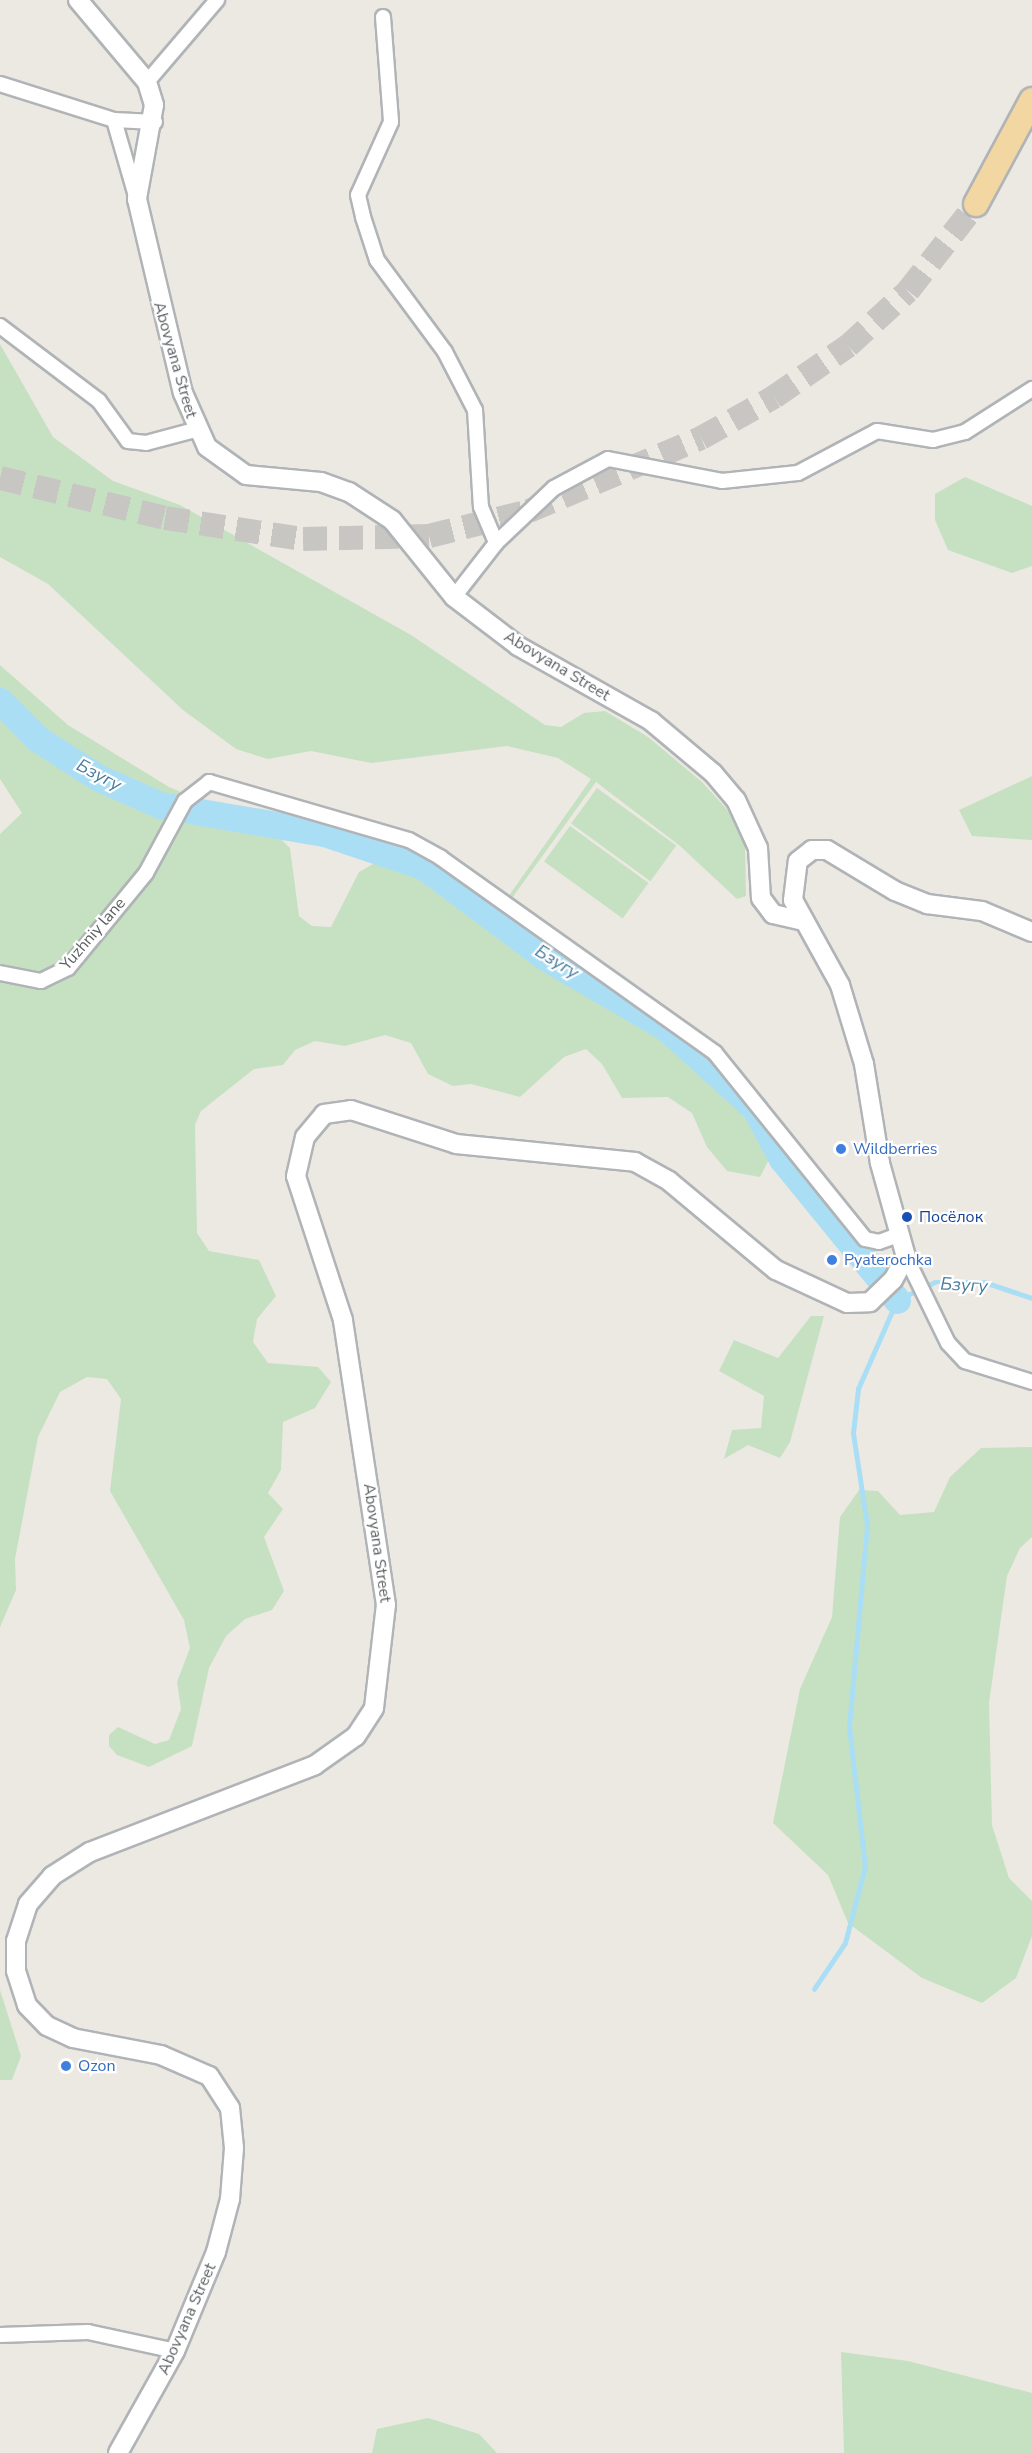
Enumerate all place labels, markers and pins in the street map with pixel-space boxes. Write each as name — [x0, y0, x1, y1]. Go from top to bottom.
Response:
place label: Wildberries — [853, 1139, 938, 1159]
marker: Wildberries — [834, 1142, 848, 1156]
place label: Посёлок — [919, 1207, 983, 1227]
marker: Посёлок — [900, 1210, 914, 1224]
place label: Pyaterochka — [844, 1250, 932, 1270]
marker: Pyaterochka — [825, 1253, 839, 1267]
place label: Ozon — [78, 2056, 116, 2076]
marker: Ozon — [59, 2059, 73, 2073]

